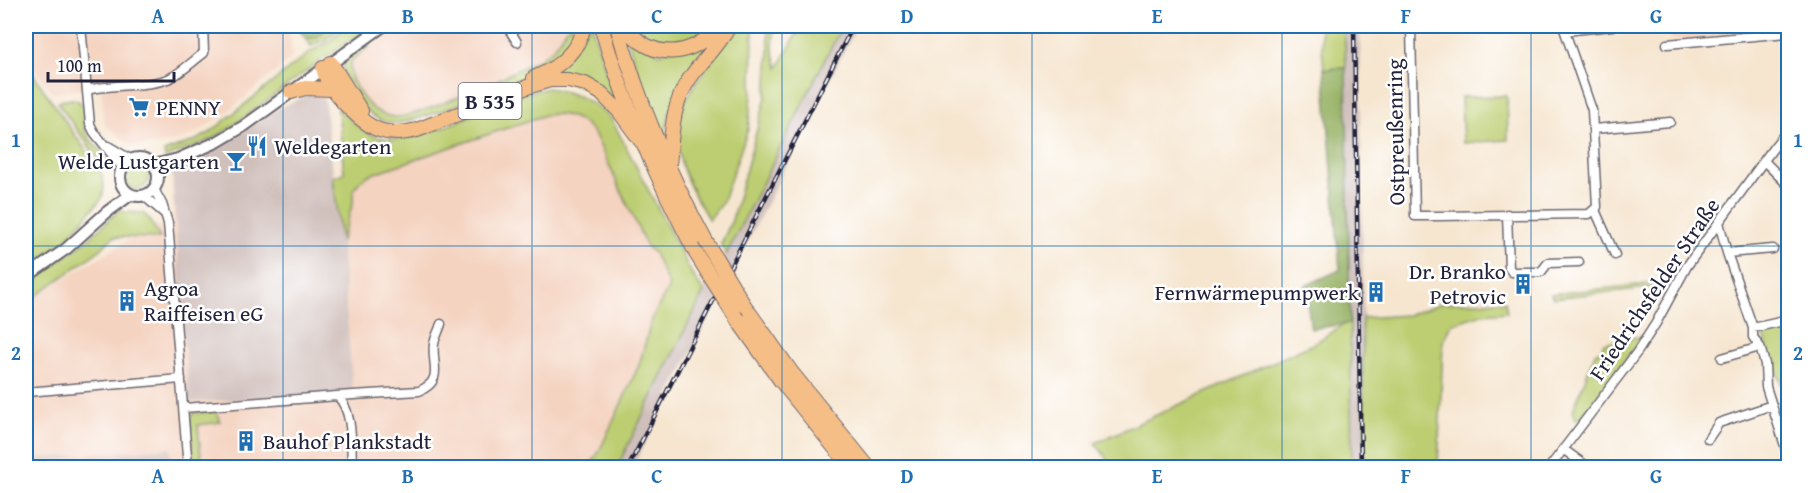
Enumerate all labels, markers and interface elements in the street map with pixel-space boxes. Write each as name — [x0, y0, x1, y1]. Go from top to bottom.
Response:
text: A — [152, 1, 165, 30]
text: B — [402, 1, 414, 30]
text: C — [651, 1, 663, 30]
text: D — [900, 1, 914, 30]
text: E — [1152, 1, 1163, 30]
text: F — [1401, 1, 1411, 30]
text: G — [1650, 1, 1662, 30]
scale bar — [48, 45, 174, 83]
text: 100 m — [57, 52, 102, 79]
street label: Ostpreußenring — [1378, 58, 1412, 206]
road number: B 535 — [458, 83, 522, 119]
place label: PENNY — [156, 91, 221, 123]
supermarket icon: PENNY — [127, 95, 151, 119]
text: 1 — [11, 125, 21, 154]
text: 1 — [1793, 125, 1803, 154]
place label: Weldegarten — [274, 130, 392, 162]
restaurant icon: Weldegarten — [245, 134, 269, 158]
place label: Welde Lustgarten — [58, 145, 220, 177]
bar icon: Welde Lustgarten — [224, 149, 248, 173]
street label: Friedrichsfelder Straße — [1581, 191, 1727, 387]
place label: Dr. Branko Petrovic — [1409, 255, 1506, 312]
place label: Agroa Raiffeisen eG — [144, 272, 263, 329]
building icon: Dr. Branko Petrovic — [1511, 272, 1535, 296]
place label: Fernwärmepumpwerk — [1155, 276, 1360, 308]
building icon: Fernwärmepumpwerk — [1364, 280, 1388, 304]
building icon: Agroa Raiffeisen eG — [115, 289, 139, 313]
text: 2 — [11, 338, 21, 367]
text: 2 — [1793, 338, 1803, 367]
place label: Bauhof Plankstadt — [263, 425, 432, 457]
building icon: Bauhof Plankstadt — [234, 429, 258, 453]
text: A — [152, 461, 165, 490]
text: B — [402, 461, 414, 490]
text: C — [651, 461, 663, 490]
text: D — [900, 461, 914, 490]
text: E — [1152, 461, 1163, 490]
text: F — [1401, 461, 1411, 490]
text: G — [1650, 461, 1662, 490]

